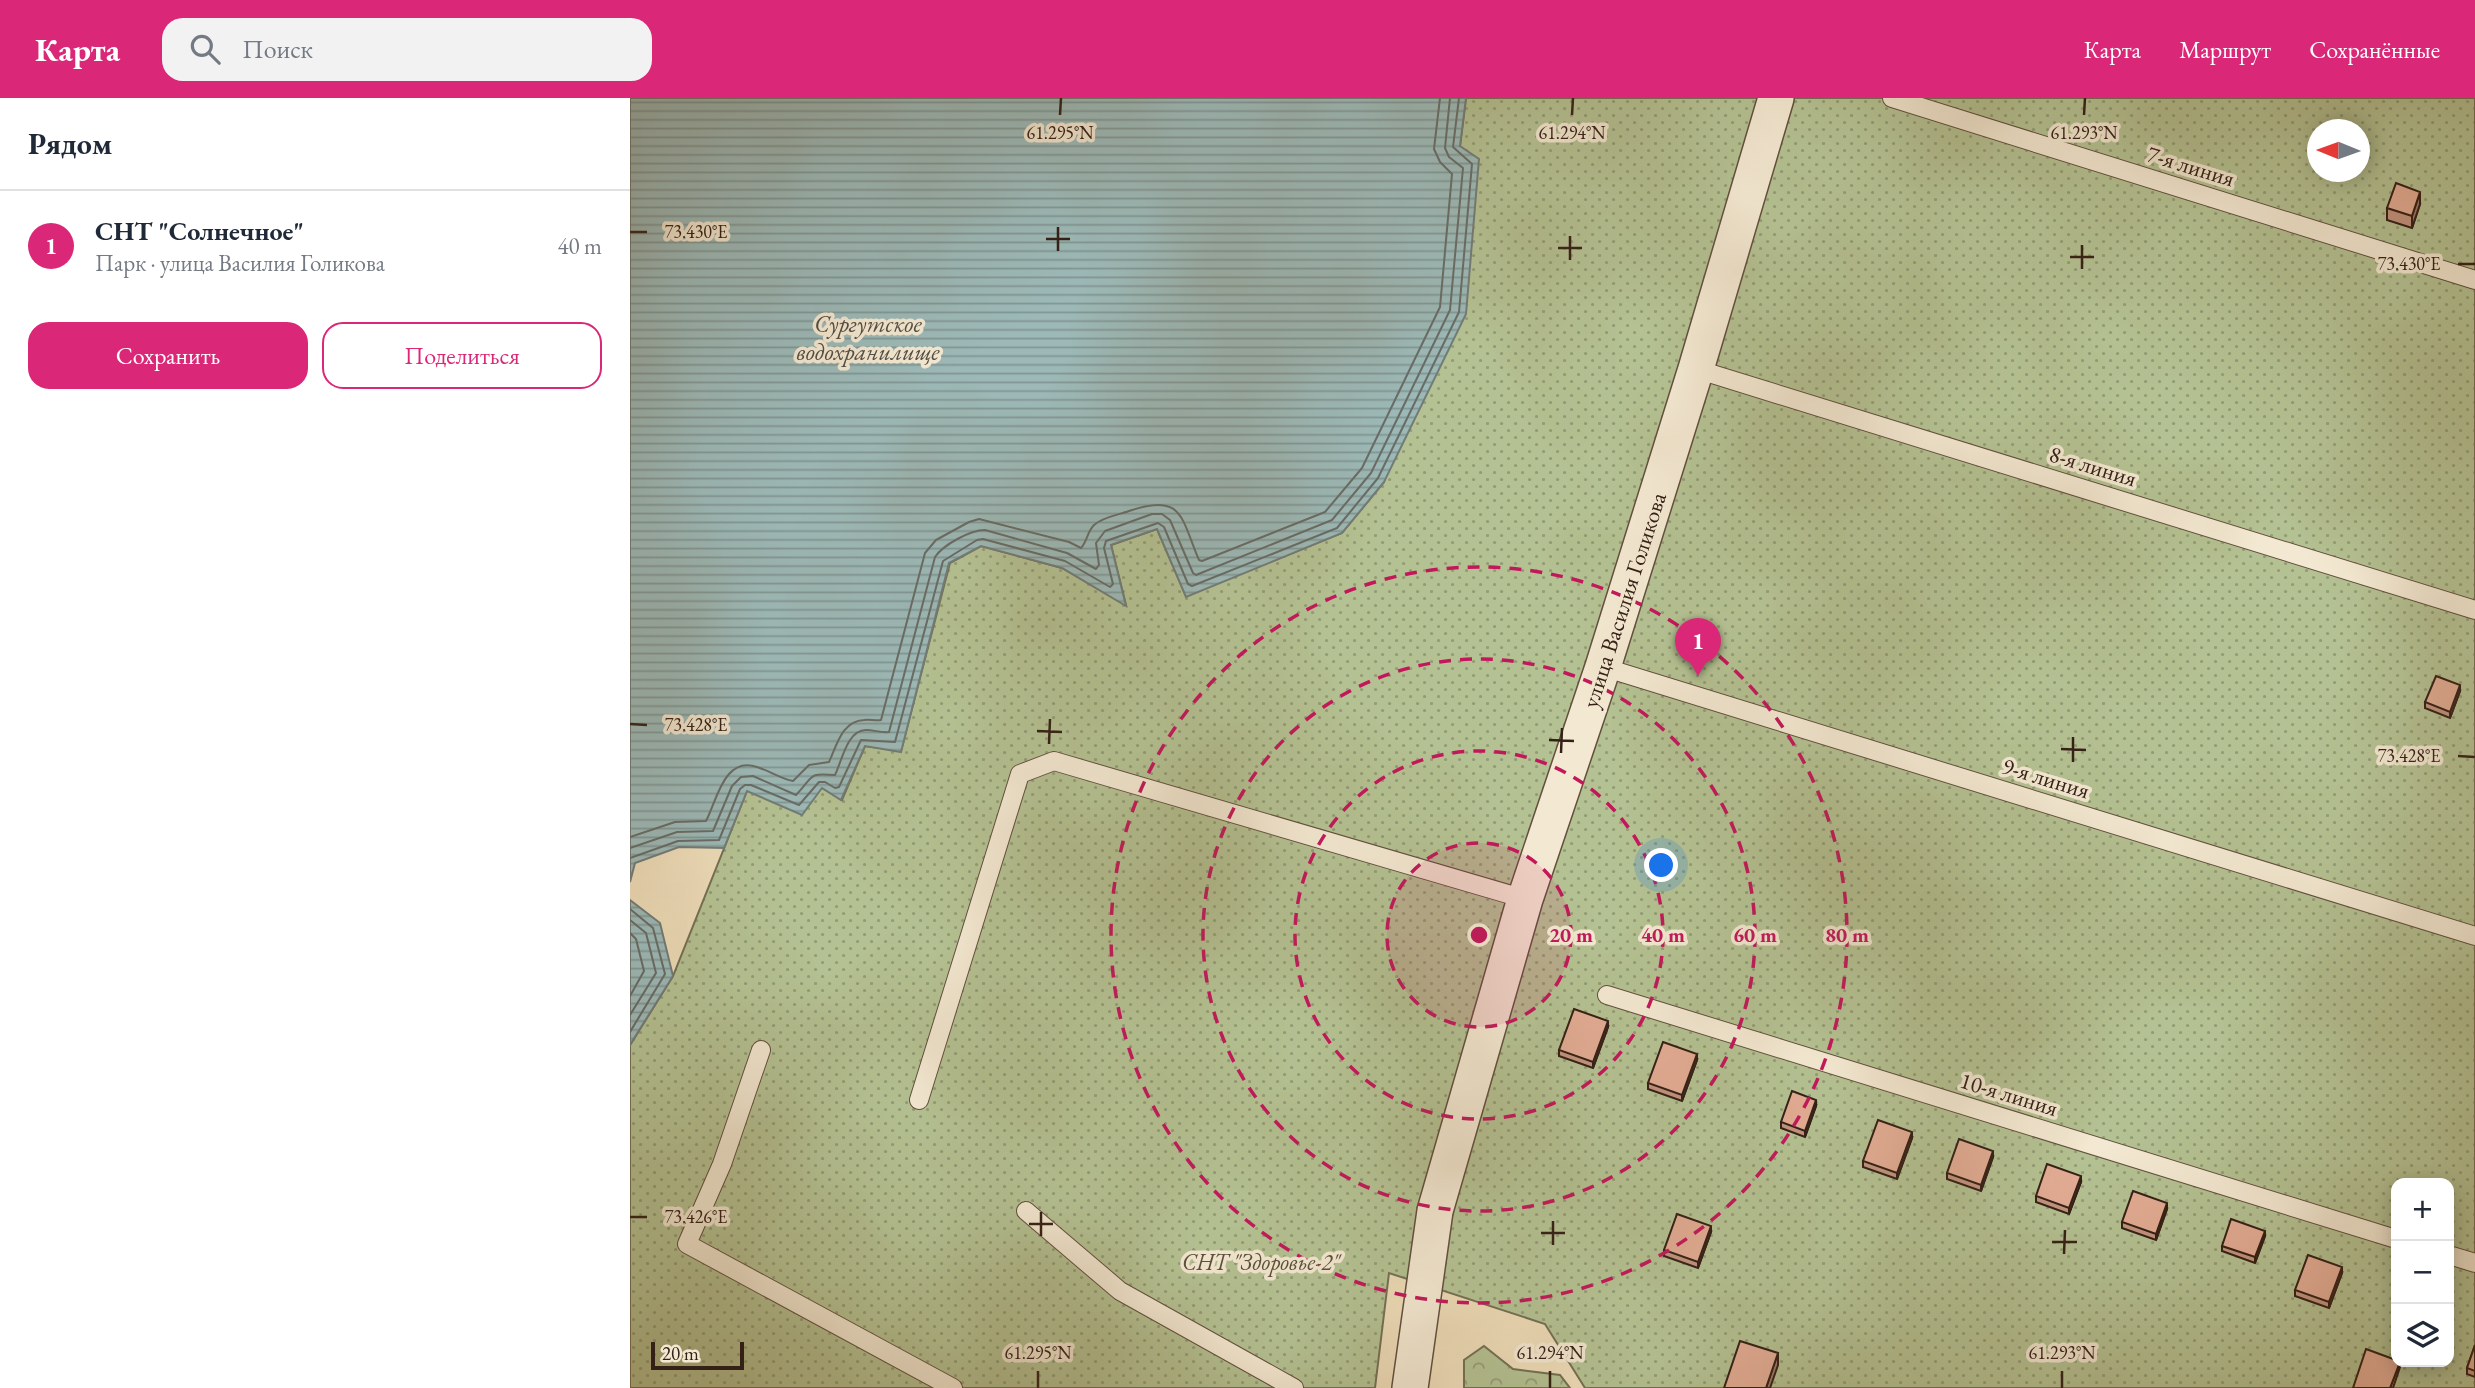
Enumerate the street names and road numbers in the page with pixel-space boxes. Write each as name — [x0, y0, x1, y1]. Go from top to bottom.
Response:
street label: 7-я линия — [2144, 139, 2238, 193]
street label: 8-я линия — [2046, 439, 2140, 493]
street label: улица Василия Голикова — [1575, 488, 1673, 712]
street label: 9-я линия — [1999, 751, 2093, 805]
street label: 10-я линия — [1956, 1065, 2062, 1123]

